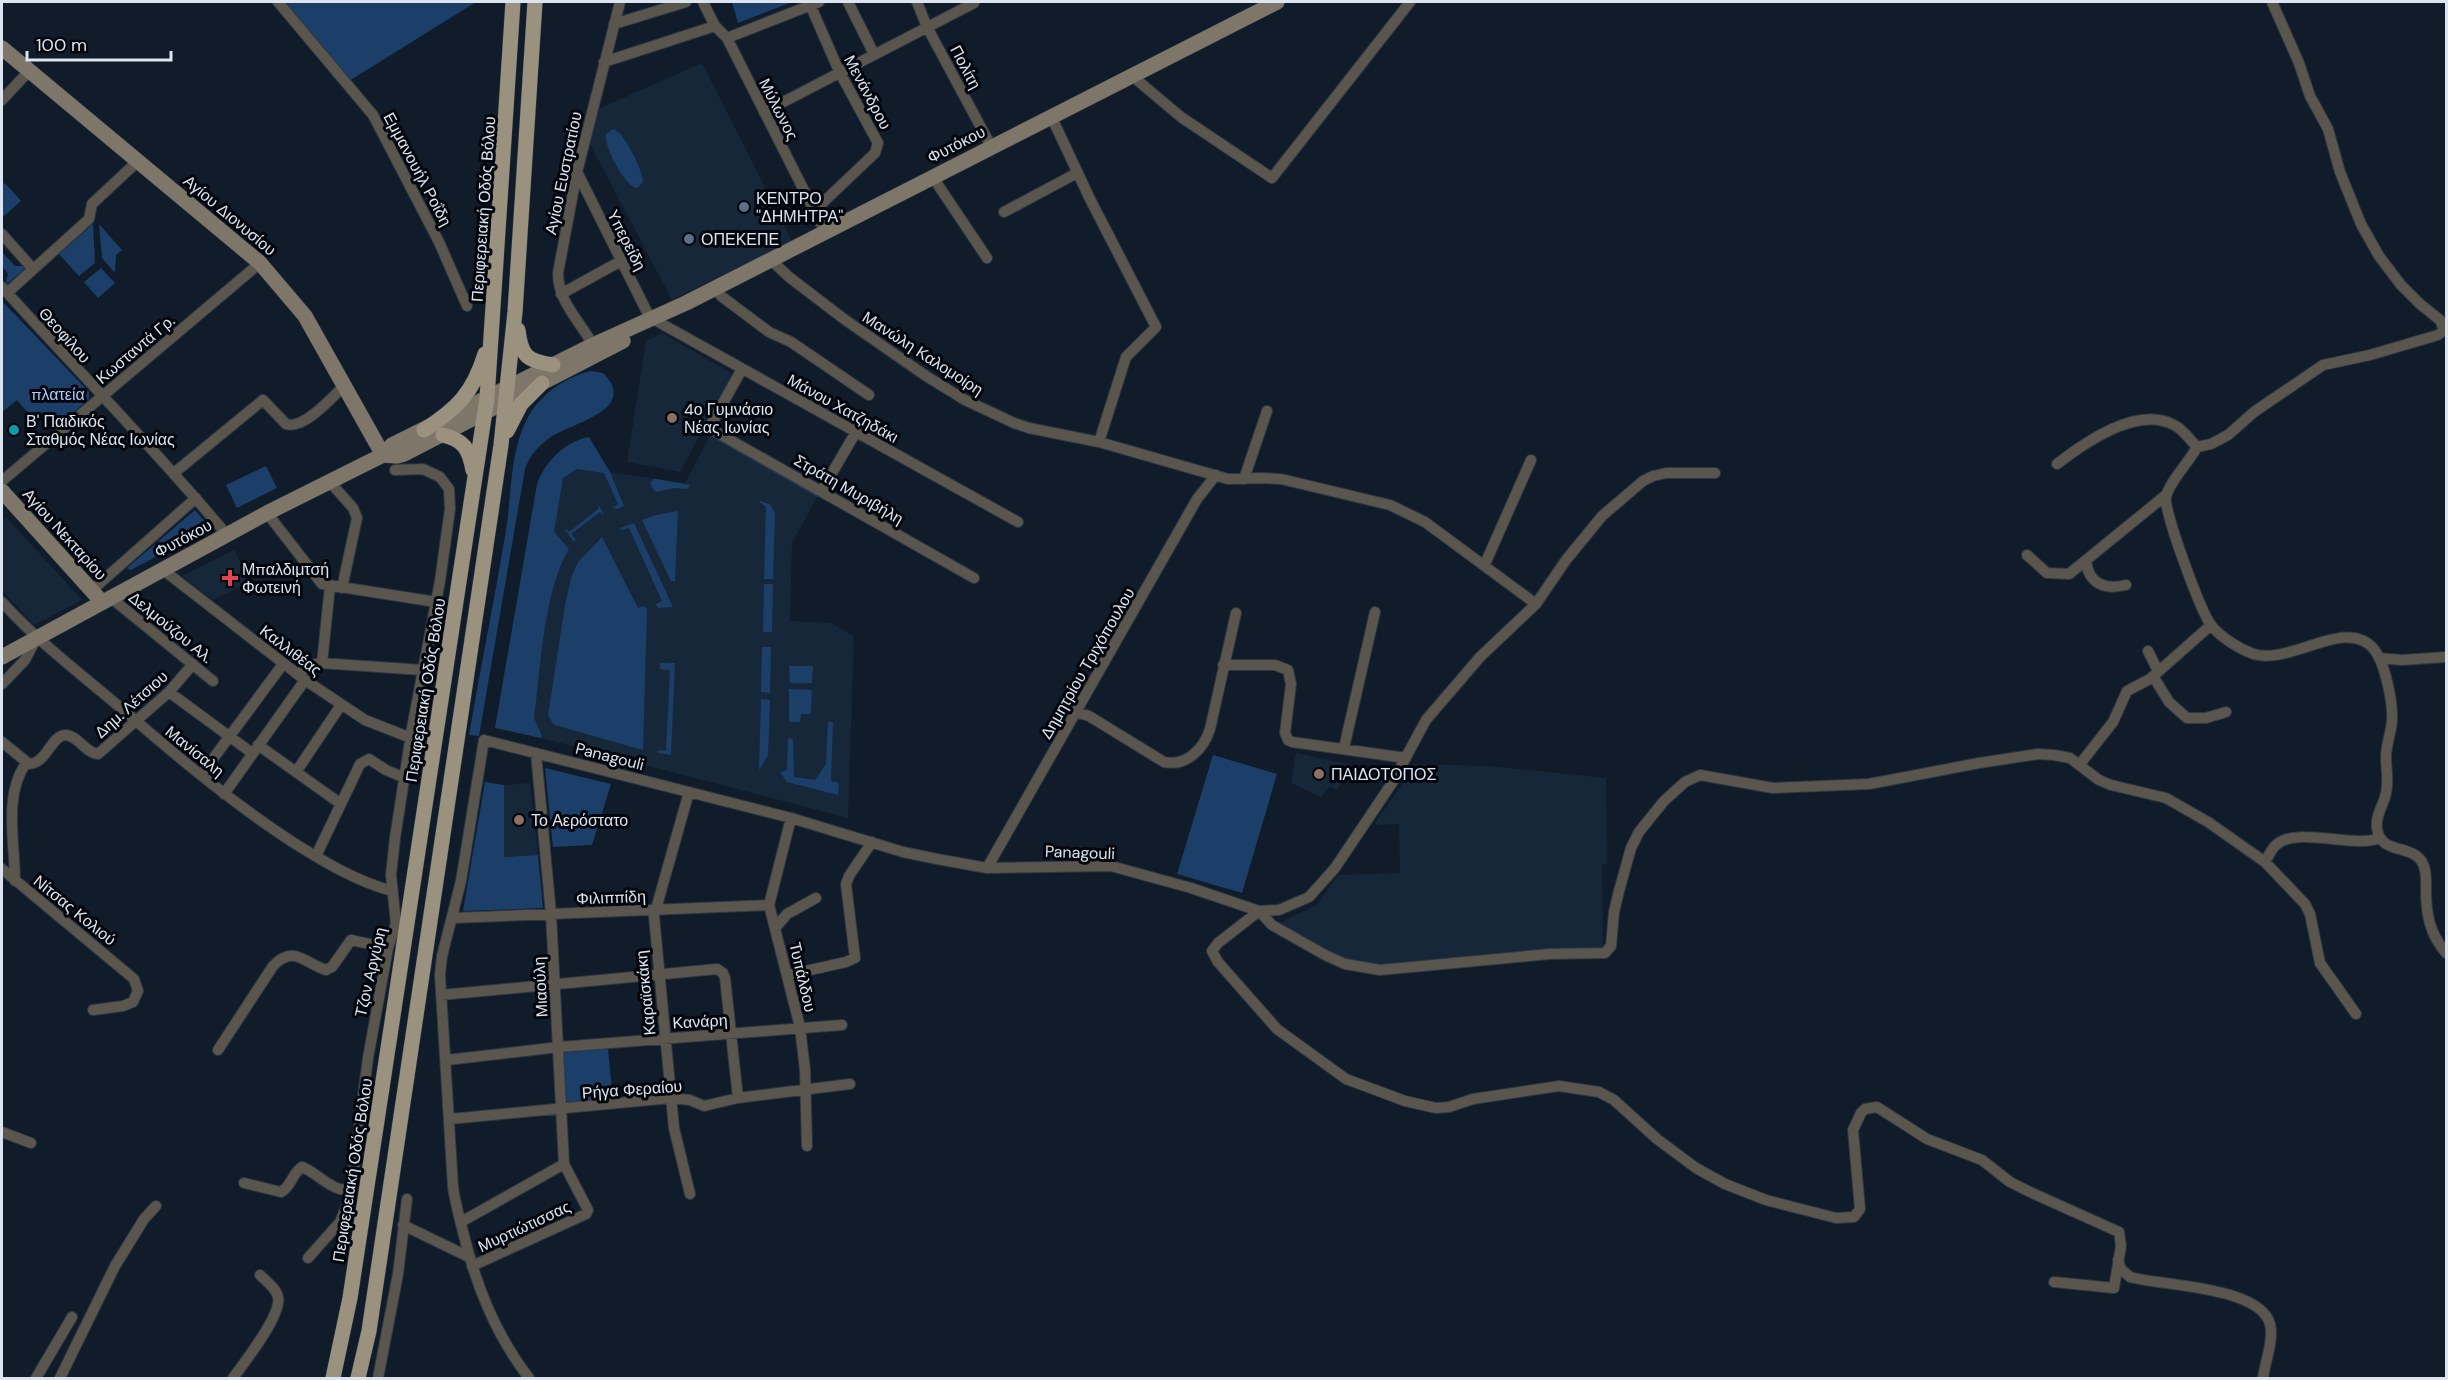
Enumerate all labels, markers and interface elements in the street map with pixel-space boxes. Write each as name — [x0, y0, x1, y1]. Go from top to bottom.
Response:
scale bar — [27, 24, 171, 62]
text: 100 m — [36, 33, 87, 57]
street label: Πολίτη — [945, 42, 986, 93]
street label: Μενάνδρου — [839, 51, 896, 133]
street label: Μύλωνος — [754, 75, 803, 144]
street label: Εμμανουήλ Ροΐδη — [379, 109, 456, 230]
street label: Αγίου Ευστρατίου — [540, 110, 587, 237]
street label: Περιφερειακή Οδός Βόλου — [467, 116, 500, 303]
street label: Φυτόκου — [924, 121, 989, 168]
street label: Αγίου Διονυσίου — [179, 170, 280, 260]
place label: ΚΕΝΤΡΟ ''ΔΗΜΗΤΡΑ'' — [756, 188, 843, 227]
marker: ΚΕΝΤΡΟ ''ΔΗΜΗΤΡΑ'' — [737, 200, 751, 214]
street label: Υπερείδη — [602, 206, 651, 274]
place label: ΟΠΕΚΕΠΕ — [701, 229, 779, 250]
marker: ΟΠΕΚΕΠΕ — [682, 232, 696, 246]
street label: Θεοφίλου — [34, 303, 95, 368]
street label: Μανώλη Καλομοίρη — [858, 306, 987, 400]
street label: Κωσταντά Γρ. — [91, 310, 179, 389]
street label: Μάνου Χατζηδάκι — [783, 369, 902, 448]
park label: πλατεία — [31, 384, 85, 405]
place label: 4ο Γυμνάσιο Νέας Ιωνίας — [684, 399, 773, 438]
place label: Β' Παιδικός Σταθμός Νέας Ιωνίας — [26, 411, 175, 450]
marker: 4ο Γυμνάσιο Νέας Ιωνίας — [665, 411, 679, 425]
marker: Β' Παιδικός Σταθμός Νέας Ιωνίας — [7, 423, 21, 437]
street label: Στράτη Μυριβήλη — [790, 450, 907, 529]
street label: Αγίου Νεκταρίου — [18, 484, 111, 585]
street label: Φυτόκου — [151, 515, 216, 562]
place label: Μπαλδιμτσή Φωτεινή — [242, 559, 329, 598]
marker: Μπαλδιμτσή Φωτεινή — [223, 571, 237, 585]
street label: Δημητρίου Τριχόπουλου — [1036, 584, 1139, 743]
street label: Δελμούζου Αλ. — [124, 587, 217, 668]
street label: Περιφερειακή Οδός Βόλου — [401, 597, 450, 784]
street label: Καλλιθέας — [256, 620, 326, 681]
street label: Δημ. Λέτσιου — [90, 666, 172, 743]
street label: Μανίσαλη — [161, 721, 229, 782]
street label: Panagouli — [573, 738, 646, 775]
place label: ΠΑΙΔΟΤΟΠΟΣ — [1331, 764, 1436, 785]
marker: ΠΑΙΔΟΤΟΠΟΣ — [1312, 767, 1326, 781]
place label: Το Αερόστατο — [531, 810, 628, 831]
marker: Το Αερόστατο — [512, 813, 526, 827]
street label: Panagouli — [1045, 841, 1115, 864]
street label: Νίτσας Κολιού — [29, 871, 120, 950]
street label: Φιλιππίδη — [576, 886, 646, 909]
street label: Τζον Αργύρη — [350, 925, 391, 1019]
street label: Τυπάλδου — [784, 940, 821, 1014]
street label: Καραϊσκάκη — [631, 949, 660, 1037]
street label: Μιαούλη — [528, 956, 553, 1018]
street label: Κανάρη — [672, 1010, 728, 1033]
street label: Ρήγα Φεραίου — [581, 1076, 683, 1103]
street label: Περιφερειακή Οδός Βόλου — [328, 1077, 377, 1264]
street label: Μυρτιώτισσας — [475, 1196, 574, 1257]

